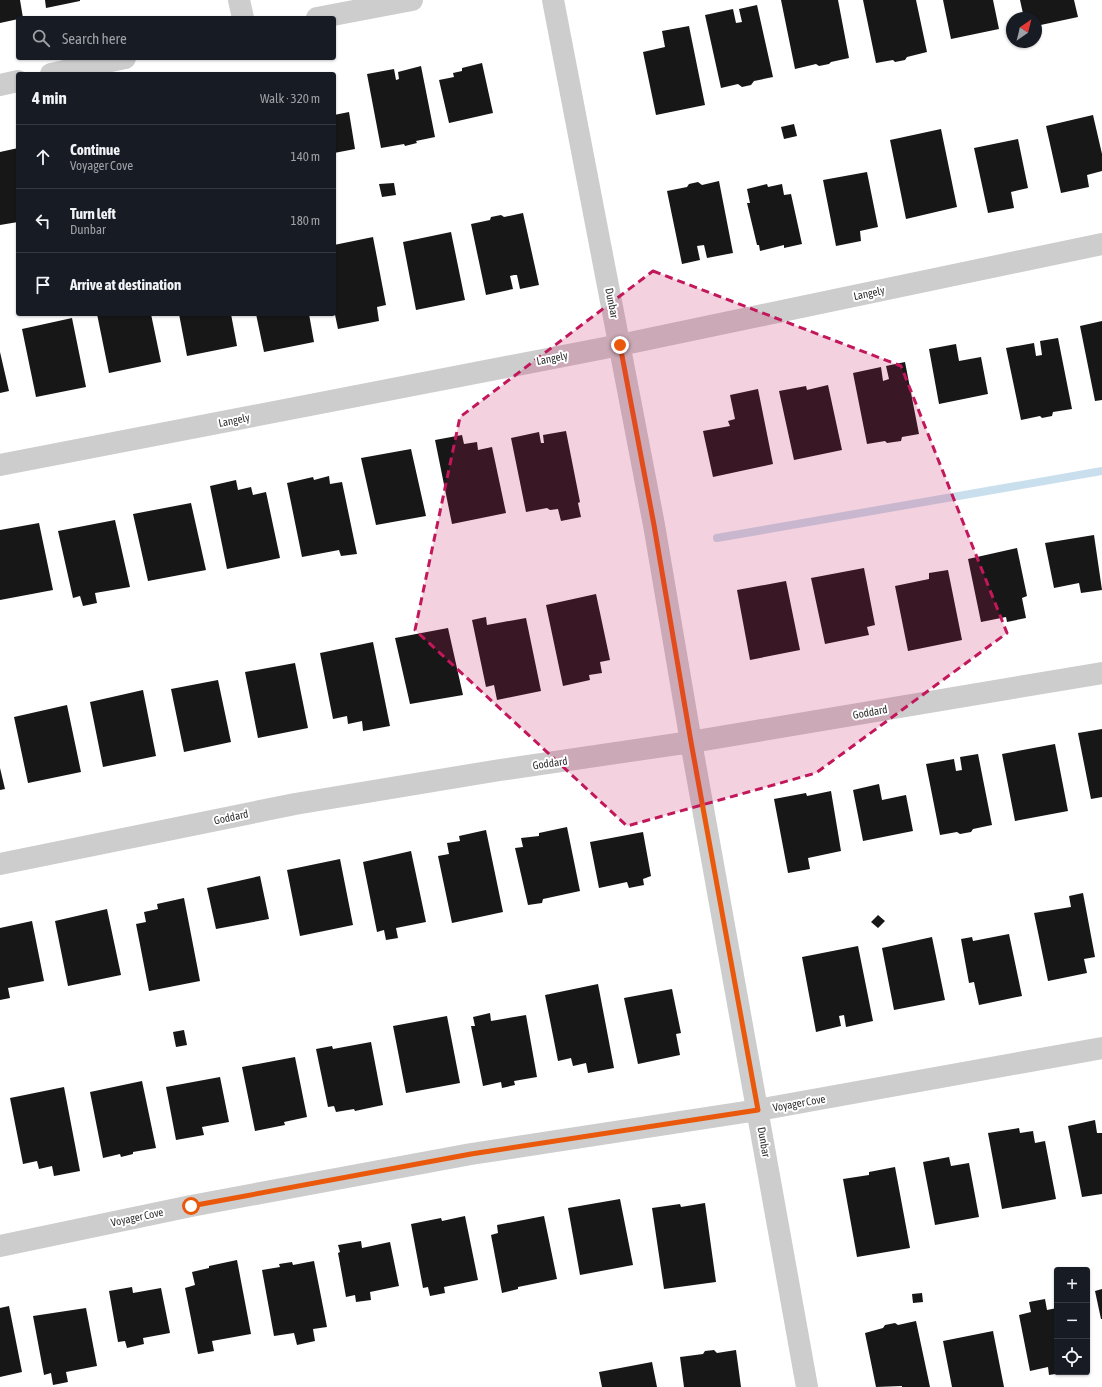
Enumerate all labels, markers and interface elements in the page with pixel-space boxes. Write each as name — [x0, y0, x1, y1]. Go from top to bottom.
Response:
north arrow — [1006, 12, 1042, 48]
search box — [16, 16, 336, 60]
icon: search — [30, 27, 52, 49]
text: Search here — [62, 30, 127, 47]
text: 4 min — [32, 88, 67, 108]
text: Walk · 320 m — [260, 91, 320, 106]
text: Continue — [70, 141, 120, 158]
icon: ahead — [32, 146, 54, 168]
text: 140 m — [291, 149, 320, 164]
text: Voyager Cove — [70, 158, 133, 173]
text: Turn left — [70, 205, 116, 222]
icon: left — [32, 210, 54, 232]
text: 180 m — [291, 213, 320, 228]
text: Dunbar — [70, 222, 106, 237]
icon: arrive — [32, 274, 54, 296]
text: Arrive at destination — [70, 276, 181, 293]
street label: Langely — [852, 284, 886, 302]
street label: Dunbar — [603, 287, 621, 320]
route end — [611, 336, 629, 354]
street label: Langely — [535, 349, 569, 367]
street label: Langely — [217, 411, 251, 429]
street label: Goddard — [852, 703, 888, 721]
street label: Goddard — [532, 755, 568, 771]
street label: Goddard — [213, 807, 249, 827]
street label: Voyager Cove — [772, 1092, 826, 1114]
street label: Dunbar — [755, 1126, 773, 1159]
route start — [182, 1197, 200, 1215]
street label: Voyager Cove — [110, 1206, 164, 1228]
map controls — [1054, 1267, 1090, 1375]
button: + — [1054, 1267, 1090, 1303]
button: − — [1054, 1303, 1090, 1339]
button: locate — [1054, 1339, 1090, 1375]

